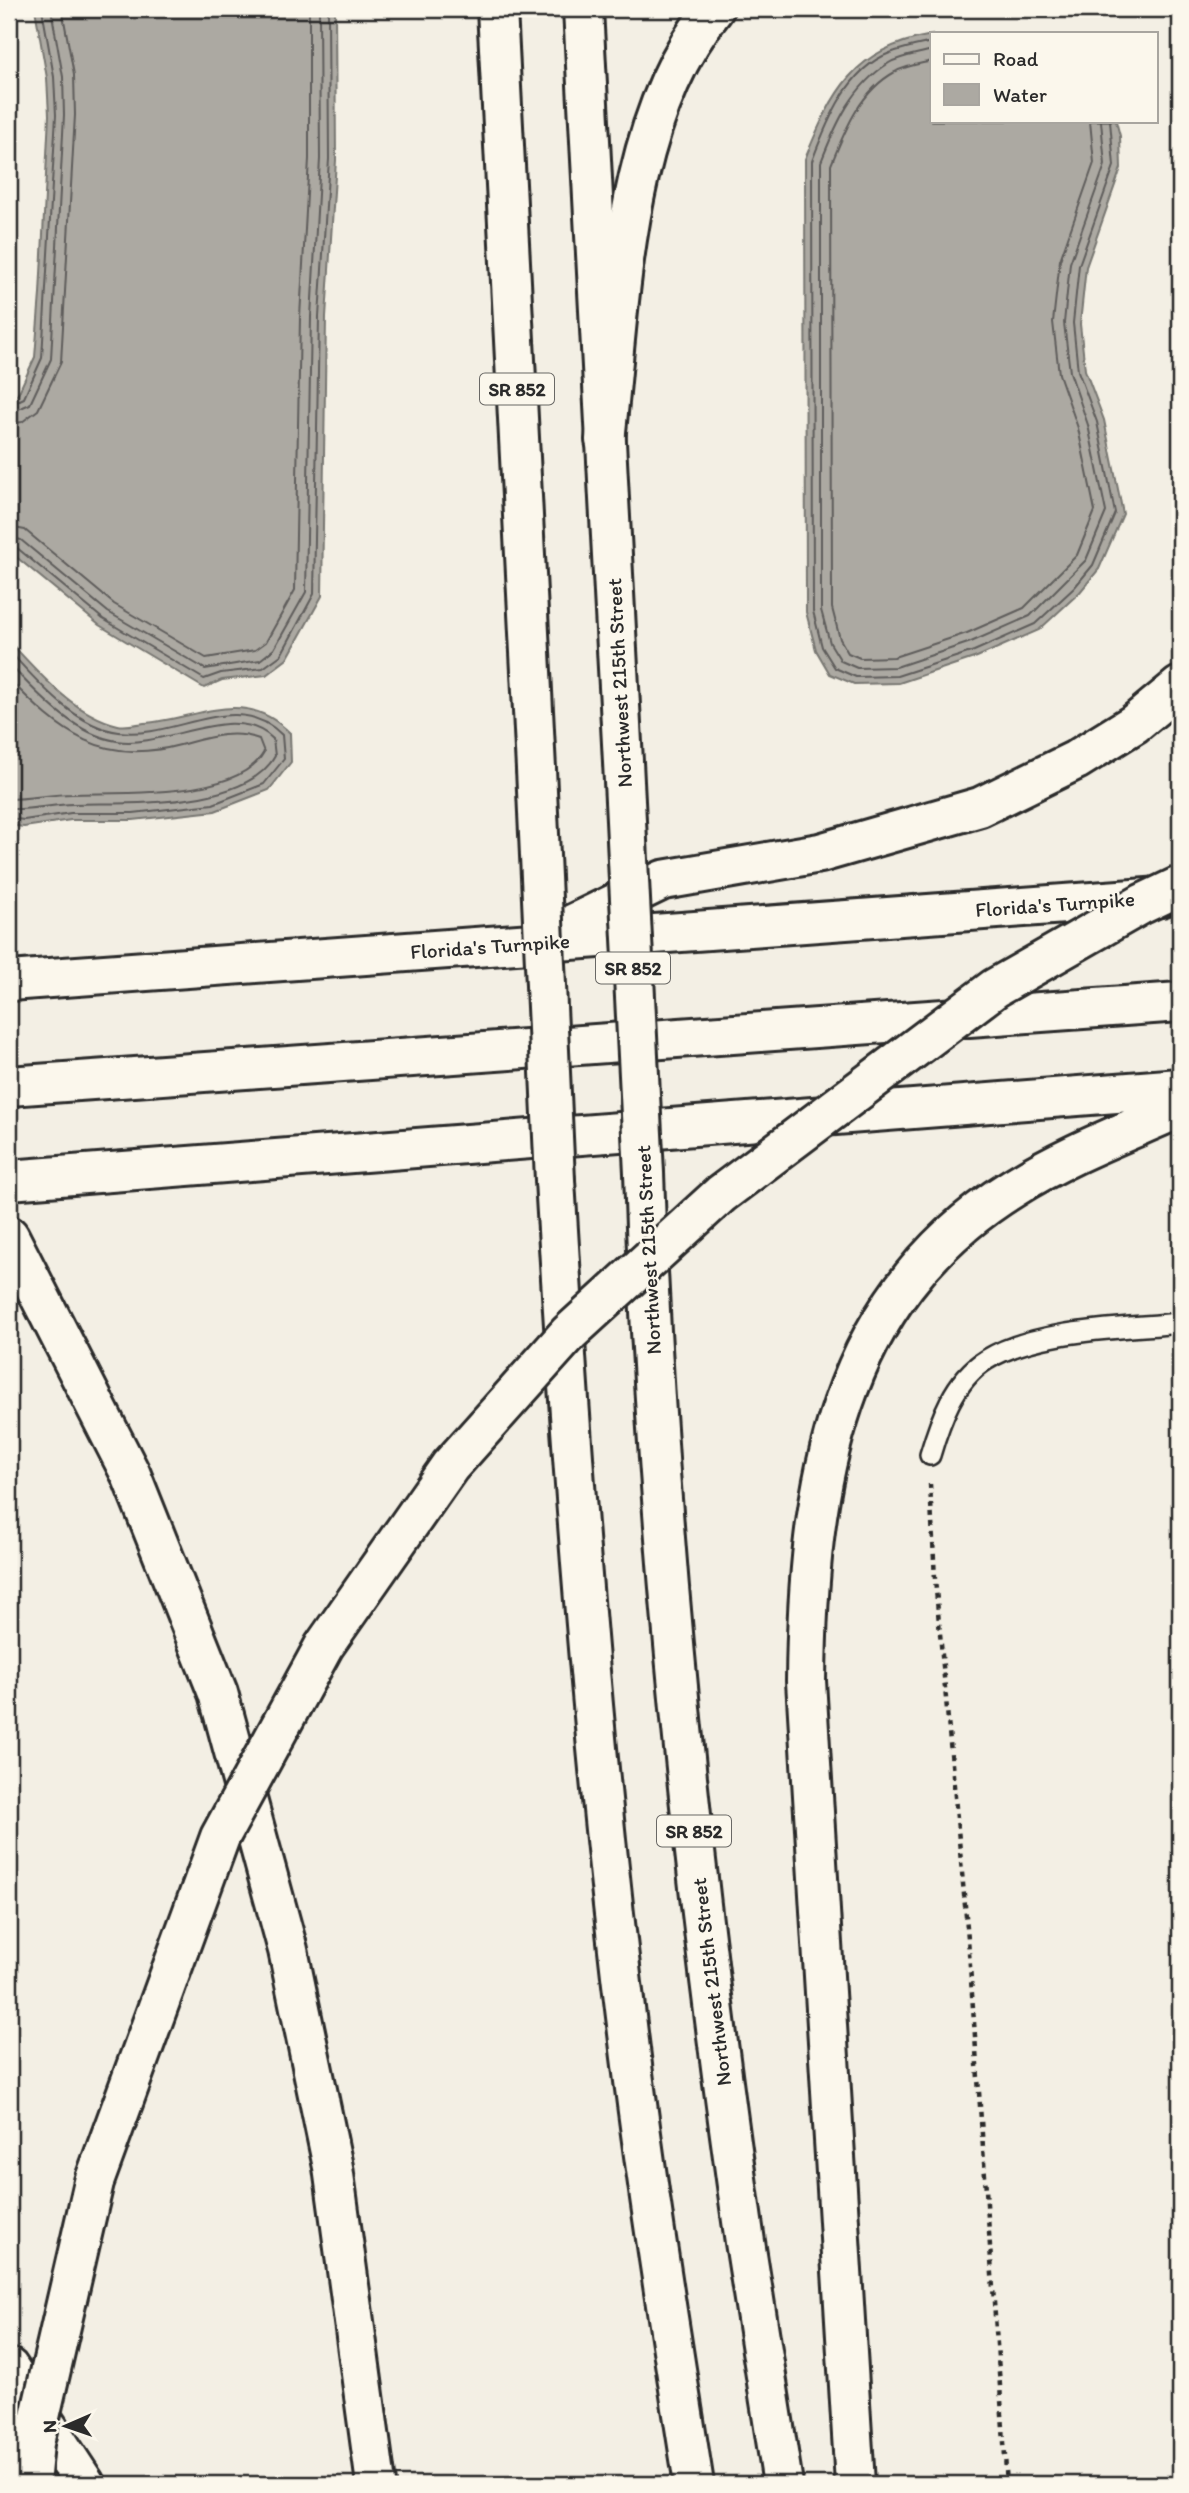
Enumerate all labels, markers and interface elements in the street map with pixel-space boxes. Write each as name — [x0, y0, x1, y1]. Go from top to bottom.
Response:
legend — [930, 32, 1158, 122]
text: Road — [993, 46, 1039, 71]
text: Water — [993, 82, 1047, 107]
road number: SR 852 — [480, 374, 554, 404]
street label: Northwest 215th Street — [601, 578, 637, 788]
street label: Florida's Turnpike — [974, 886, 1136, 922]
street label: Florida's Turnpike — [409, 928, 571, 964]
road number: SR 852 — [596, 952, 670, 984]
street label: Northwest 215th Street — [630, 1145, 666, 1355]
road number: SR 852 — [657, 1815, 731, 1846]
street label: Northwest 215th Street — [686, 1876, 736, 2088]
north arrow — [32, 2392, 102, 2462]
text: N — [38, 2420, 61, 2433]

